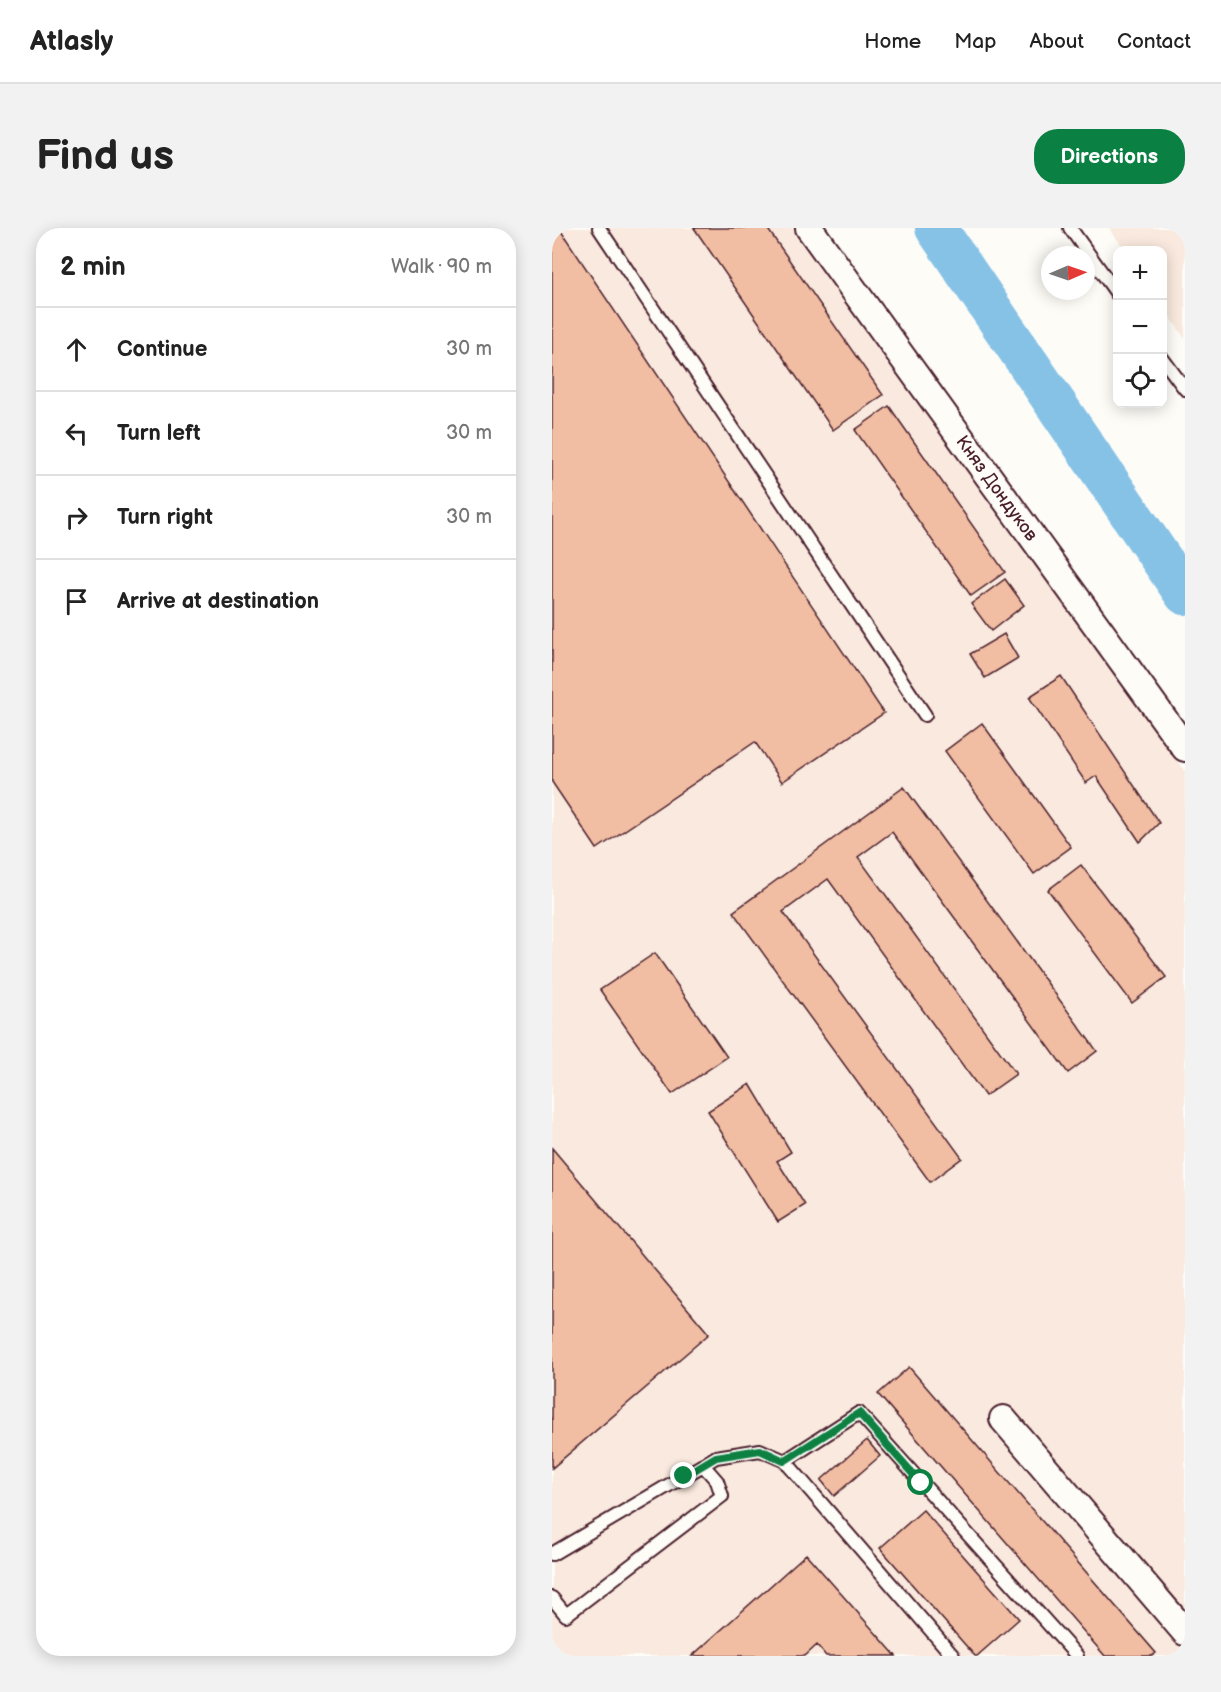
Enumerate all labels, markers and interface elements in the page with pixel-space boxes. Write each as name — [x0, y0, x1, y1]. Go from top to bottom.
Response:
text: Atlasly — [30, 25, 113, 58]
text: Home — [864, 29, 921, 54]
text: Map — [954, 29, 996, 54]
text: About — [1029, 29, 1084, 54]
text: Contact — [1117, 29, 1191, 54]
button: Directions — [1034, 129, 1185, 184]
text: Find us — [36, 131, 174, 182]
north arrow — [1041, 246, 1095, 300]
map controls — [1113, 246, 1167, 408]
button: + — [1113, 246, 1167, 300]
text: 2 min — [60, 252, 126, 283]
text: Walk · 90 m — [391, 255, 492, 279]
button: − — [1113, 300, 1167, 354]
icon: ahead — [60, 333, 93, 366]
text: Continue — [117, 336, 207, 363]
text: 30 m — [446, 337, 492, 361]
button: locate — [1113, 354, 1167, 408]
icon: left — [60, 417, 93, 450]
text: Turn left — [117, 420, 201, 447]
text: 30 m — [446, 421, 492, 445]
street label: Княз Дондуков — [951, 432, 1042, 545]
icon: right — [60, 501, 93, 534]
text: Turn right — [117, 504, 213, 531]
text: 30 m — [446, 505, 492, 529]
icon: arrive — [60, 585, 93, 618]
text: Arrive at destination — [117, 588, 319, 615]
route end — [670, 1462, 696, 1488]
route start — [907, 1469, 933, 1495]

